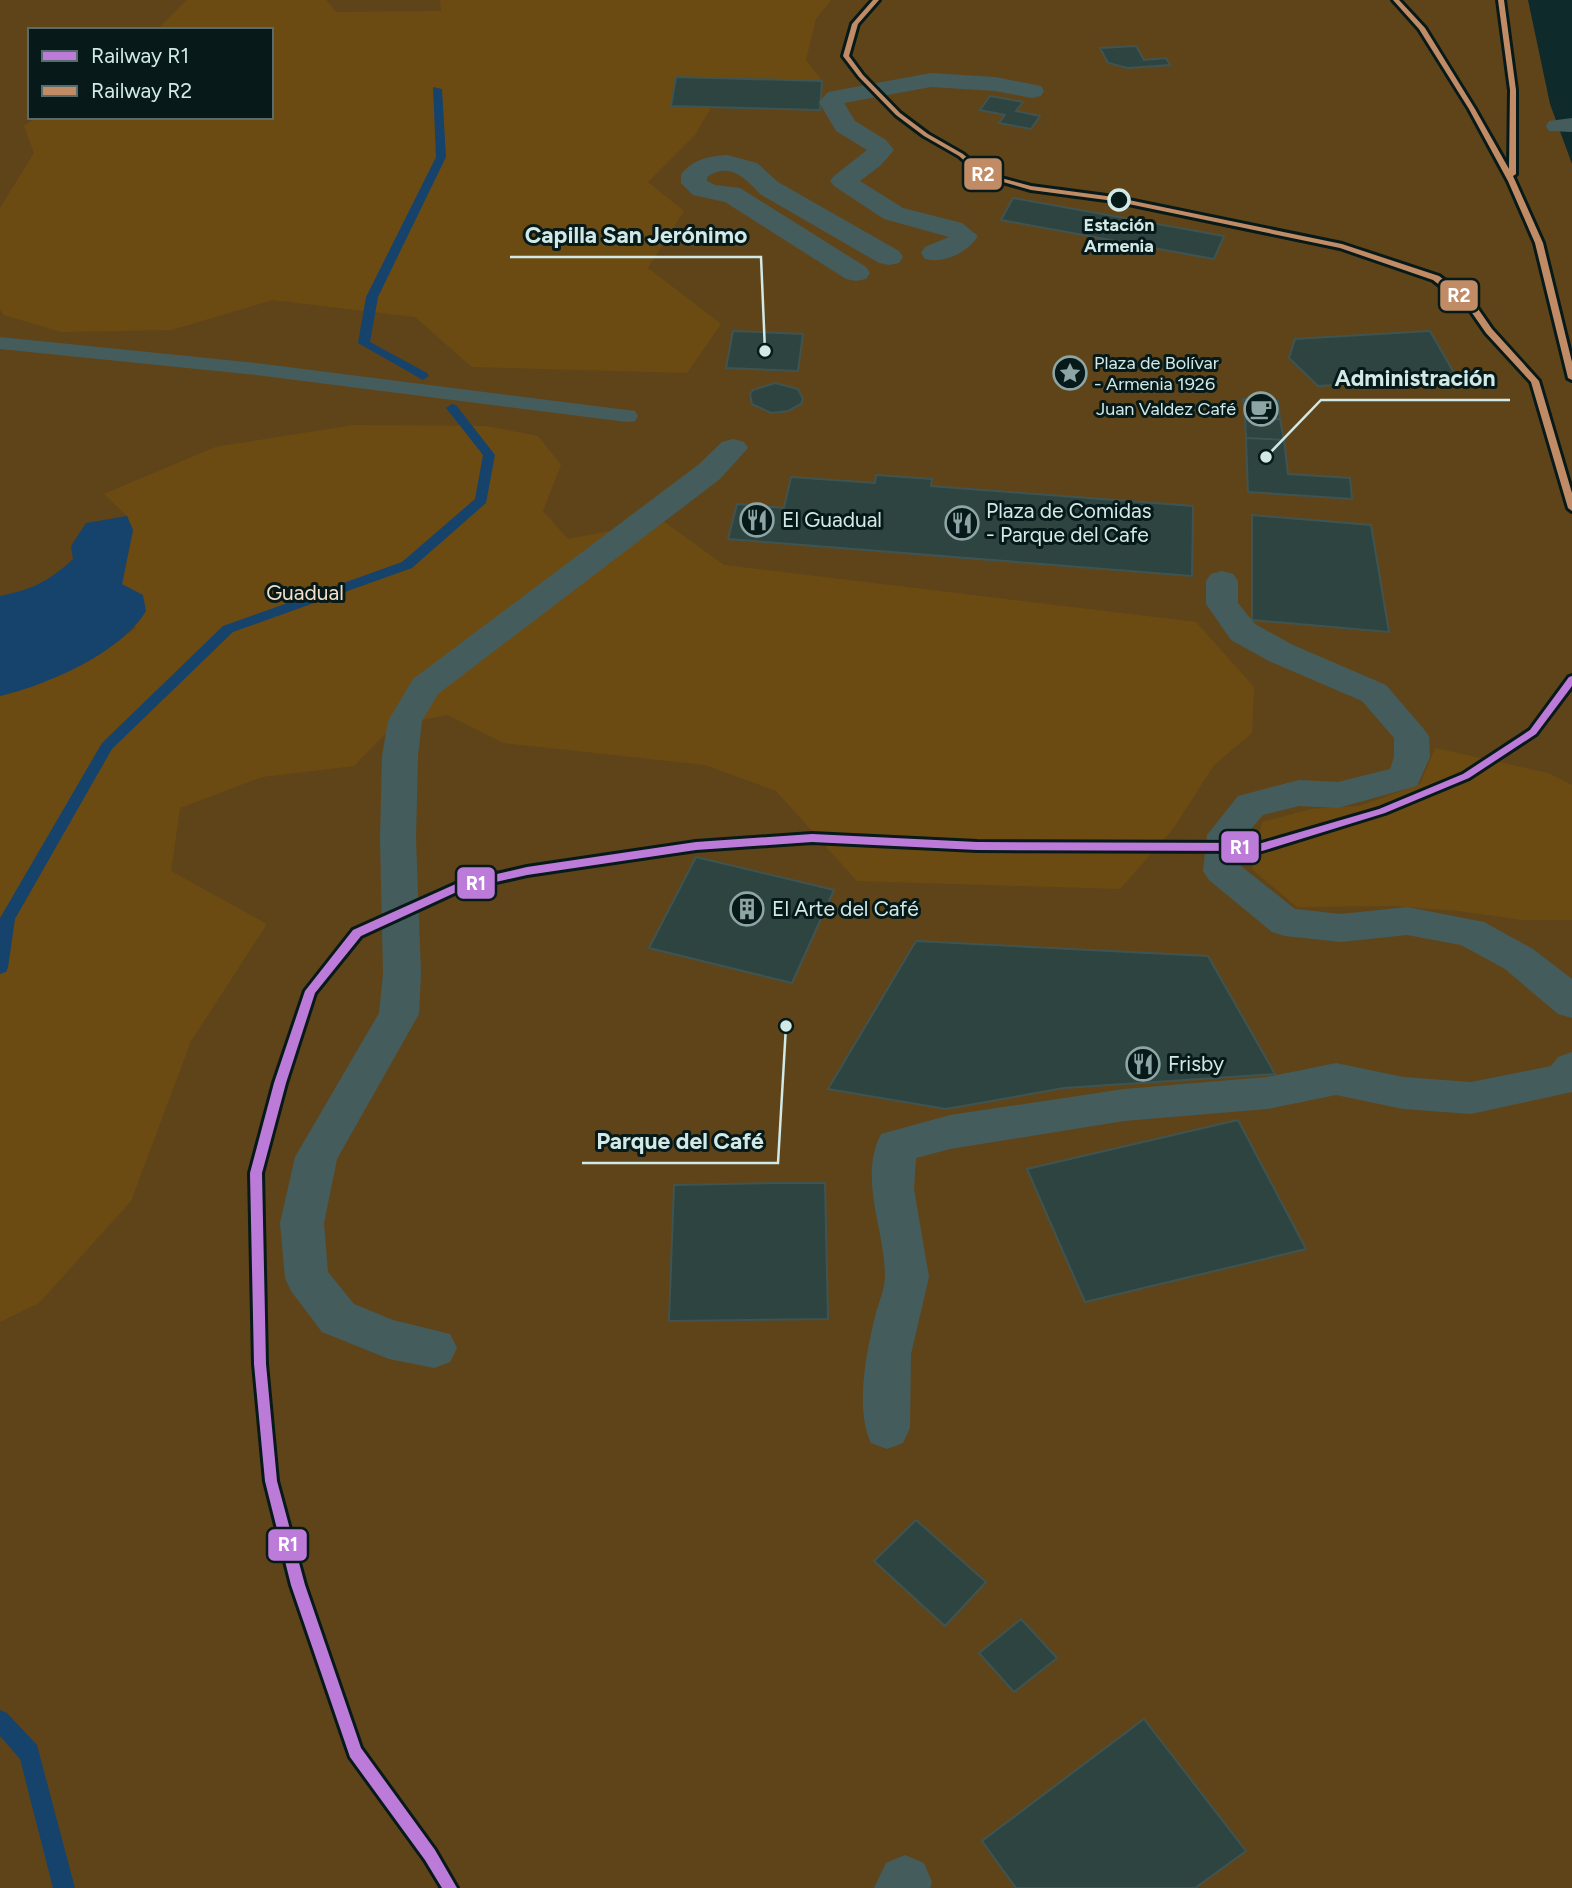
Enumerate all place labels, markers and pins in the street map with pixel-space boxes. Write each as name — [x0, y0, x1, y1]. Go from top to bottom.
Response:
marker: Estación Armenia — [1108, 189, 1130, 211]
callout: Capilla San Jerónimo — [510, 213, 761, 257]
place label: Estación Armenia — [1084, 214, 1154, 257]
place label: Plaza de Bolívar - Armenia 1926 — [1094, 352, 1219, 395]
place icon: Plaza de Bolívar - Armenia 1926 — [1051, 354, 1089, 392]
callout: Administración — [1321, 356, 1510, 400]
cafe icon: Juan Valdez Café — [1242, 390, 1280, 428]
place label: Juan Valdez Café — [1096, 398, 1236, 420]
place label: Plaza de Comidas - Parque del Cafe — [986, 498, 1152, 547]
restaurant icon: El Guadual — [738, 501, 776, 539]
restaurant icon: Plaza de Comidas - Parque del Cafe — [943, 504, 981, 542]
place label: El Guadual — [782, 507, 882, 532]
building icon: El Arte del Café — [728, 890, 766, 928]
place label: El Arte del Café — [772, 896, 919, 921]
restaurant icon: Frisby — [1124, 1045, 1162, 1083]
place label: Frisby — [1168, 1051, 1224, 1076]
callout: Parque del Café — [582, 1119, 778, 1163]

